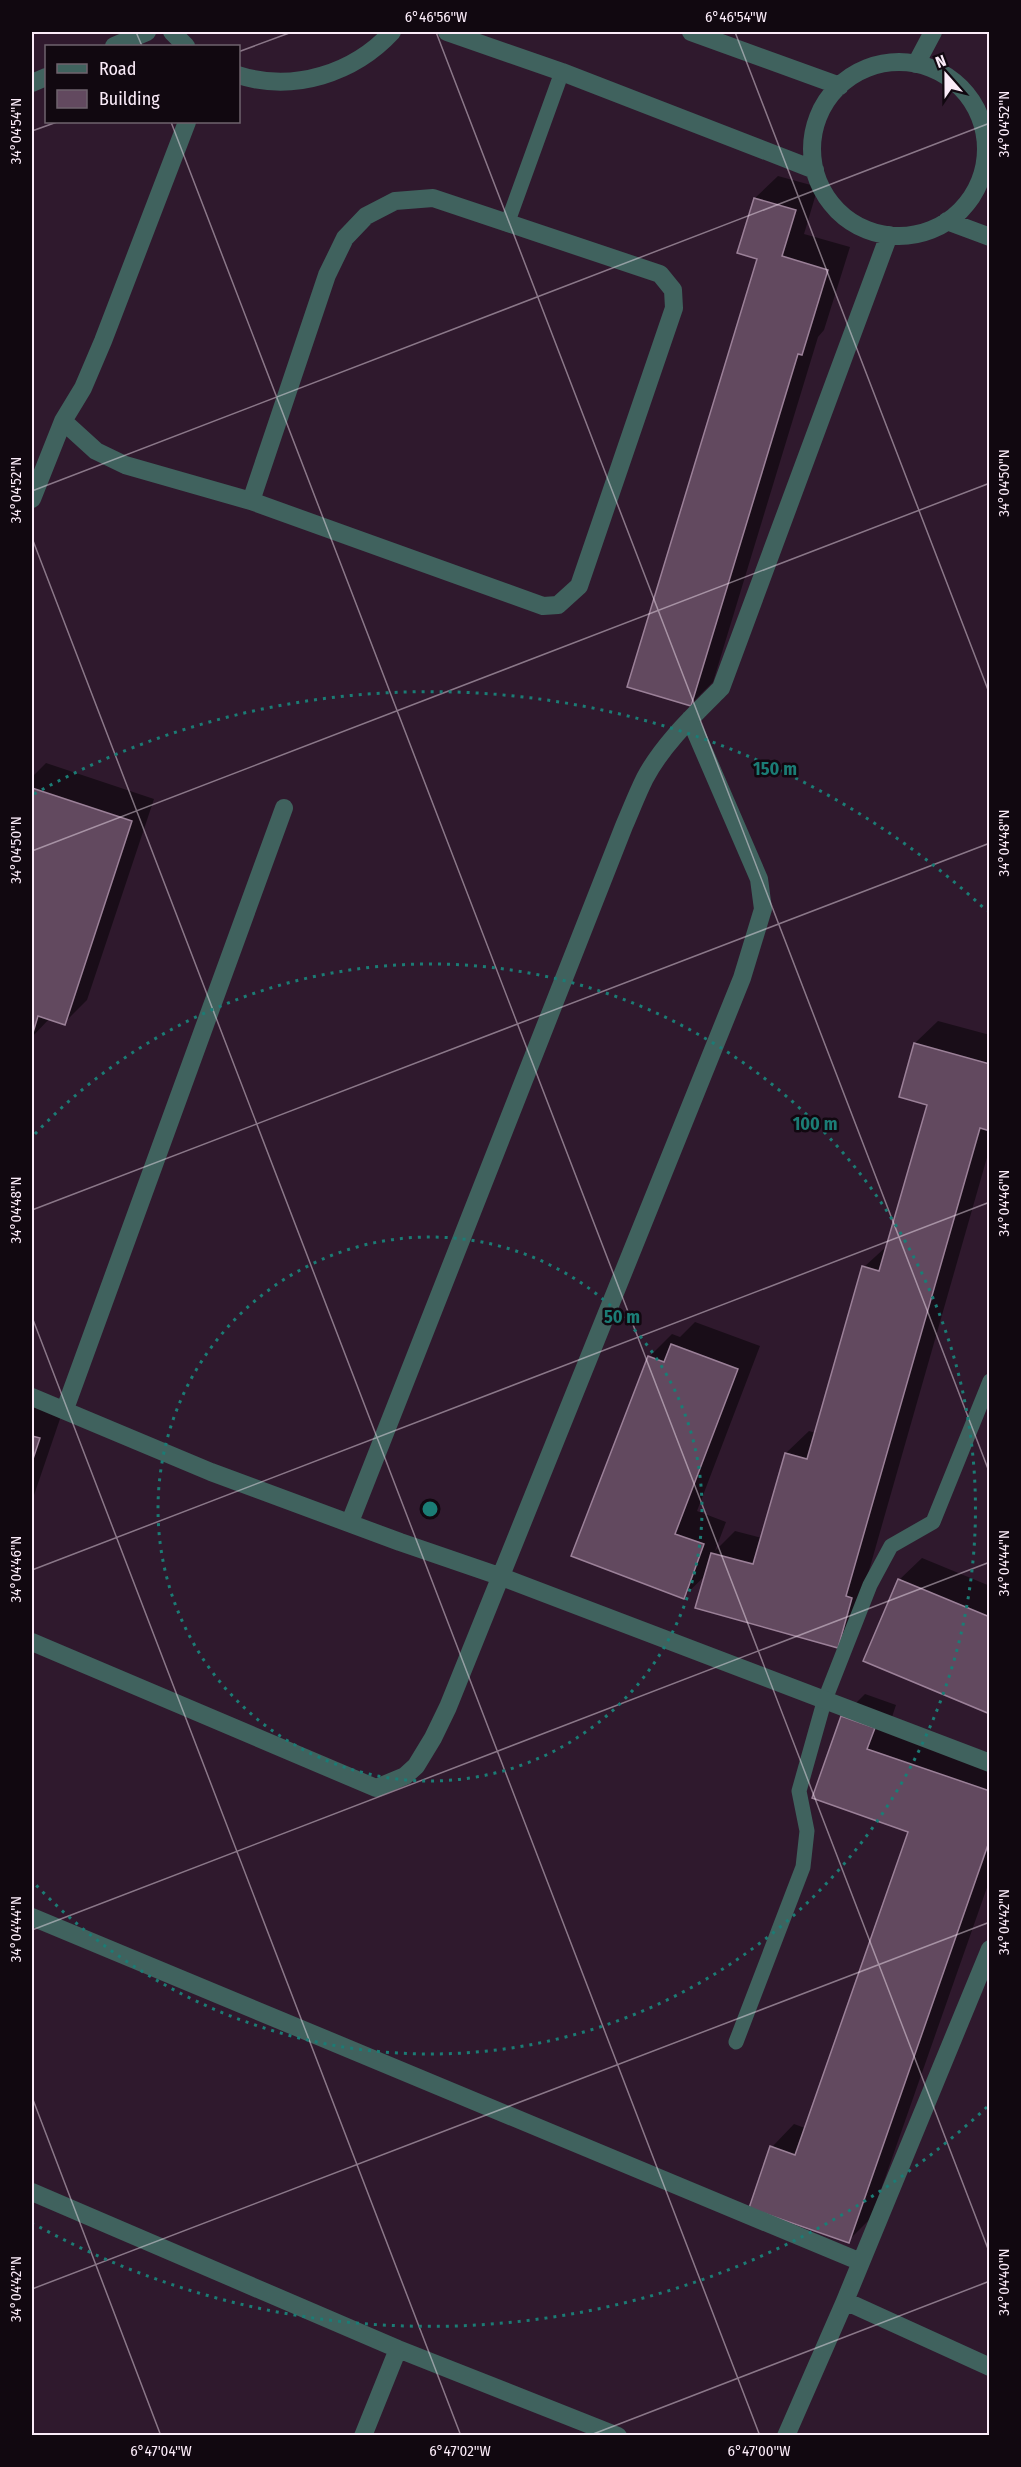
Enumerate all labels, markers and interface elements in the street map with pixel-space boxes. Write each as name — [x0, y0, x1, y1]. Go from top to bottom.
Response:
text: 6°46'56"W — [405, 8, 467, 26]
text: 6°46'54"W — [705, 8, 767, 26]
legend — [45, 45, 240, 123]
north arrow — [916, 45, 976, 105]
text: N — [933, 51, 949, 72]
text: Road — [99, 58, 136, 80]
text: Building — [99, 88, 160, 110]
text: 34°04'52"N — [995, 91, 1013, 157]
text: 34°04'54"N — [7, 98, 25, 164]
text: 34°04'50"N — [995, 449, 1013, 517]
text: 34°04'52"N — [7, 457, 25, 523]
text: 150 m — [753, 758, 797, 780]
text: 34°04'48"N — [995, 809, 1013, 877]
text: 34°04'50"N — [7, 816, 25, 884]
text: 100 m — [793, 1113, 837, 1135]
text: 34°04'46"N — [995, 1170, 1013, 1236]
text: 34°04'48"N — [7, 1176, 25, 1244]
text: 50 m — [604, 1306, 640, 1328]
centre of rings — [420, 1499, 440, 1519]
text: 34°04'44"N — [995, 1530, 1013, 1596]
text: 34°04'46"N — [7, 1536, 25, 1602]
text: 34°04'42"N — [995, 1889, 1013, 1955]
text: 34°04'44"N — [7, 1896, 25, 1962]
text: 34°04'40"N — [995, 2248, 1013, 2316]
text: 34°04'42"N — [7, 2256, 25, 2322]
text: 6°47'04"W — [130, 2442, 192, 2460]
text: 6°47'02"W — [429, 2442, 491, 2460]
text: 6°47'00"W — [728, 2442, 790, 2460]

